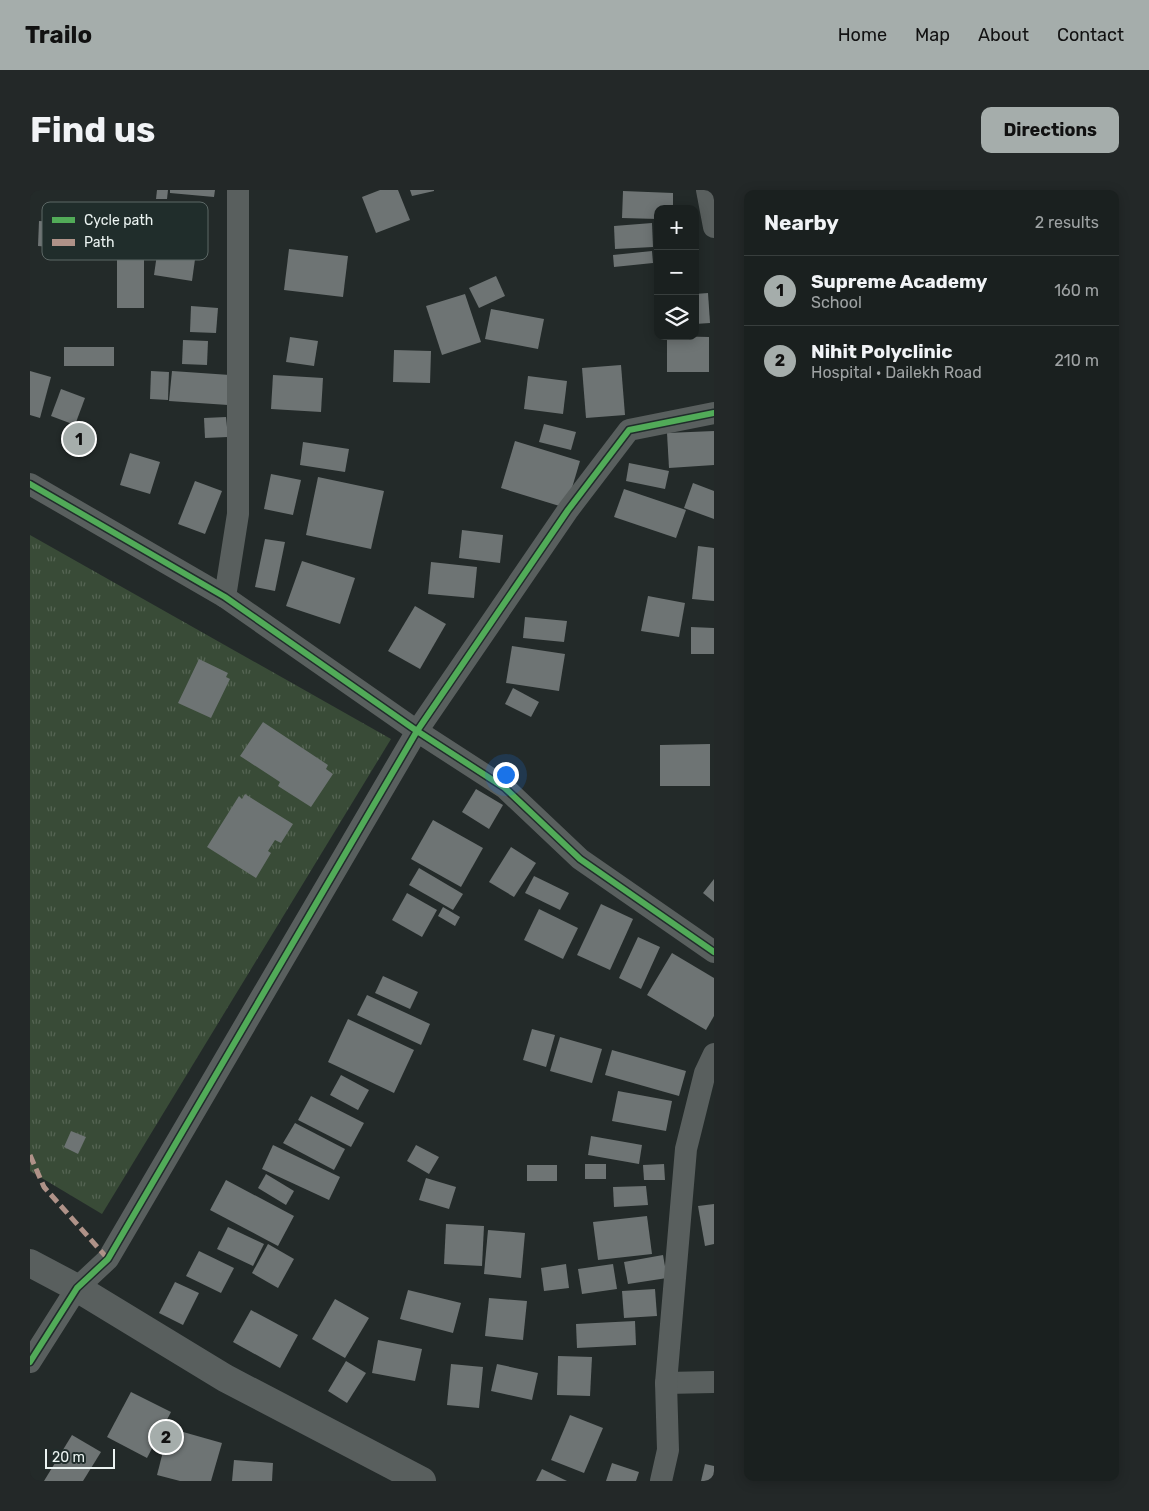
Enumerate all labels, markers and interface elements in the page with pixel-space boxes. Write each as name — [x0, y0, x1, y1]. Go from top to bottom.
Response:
text: Trailo — [25, 21, 92, 49]
text: Home — [838, 24, 887, 46]
text: Map — [915, 24, 950, 46]
text: About — [978, 24, 1029, 46]
text: Contact — [1057, 24, 1124, 46]
button: Directions — [981, 107, 1119, 153]
text: Find us — [30, 109, 155, 151]
legend — [42, 202, 208, 260]
map controls — [654, 205, 699, 340]
button: + — [654, 205, 699, 250]
text: Nearby — [764, 210, 839, 235]
text: Cycle path — [84, 212, 153, 229]
text: 2 results — [1035, 213, 1099, 232]
text: Path — [84, 234, 115, 251]
button: − — [654, 250, 699, 295]
text: Supreme Academy — [811, 270, 987, 293]
text: 1 — [776, 281, 784, 300]
text: 160 m — [1054, 281, 1099, 300]
text: School — [811, 293, 862, 312]
button: layers — [654, 295, 699, 340]
text: Nihit Polyclinic — [811, 340, 952, 363]
text: 2 — [775, 351, 785, 370]
text: 210 m — [1054, 351, 1099, 370]
text: Hospital · Dailekh Road — [811, 363, 982, 382]
pin: 1 — [63, 420, 95, 458]
your location — [493, 762, 519, 788]
pin: 2 — [150, 1418, 182, 1456]
scale bar — [45, 1446, 115, 1469]
text: 20 m — [52, 1449, 85, 1466]

